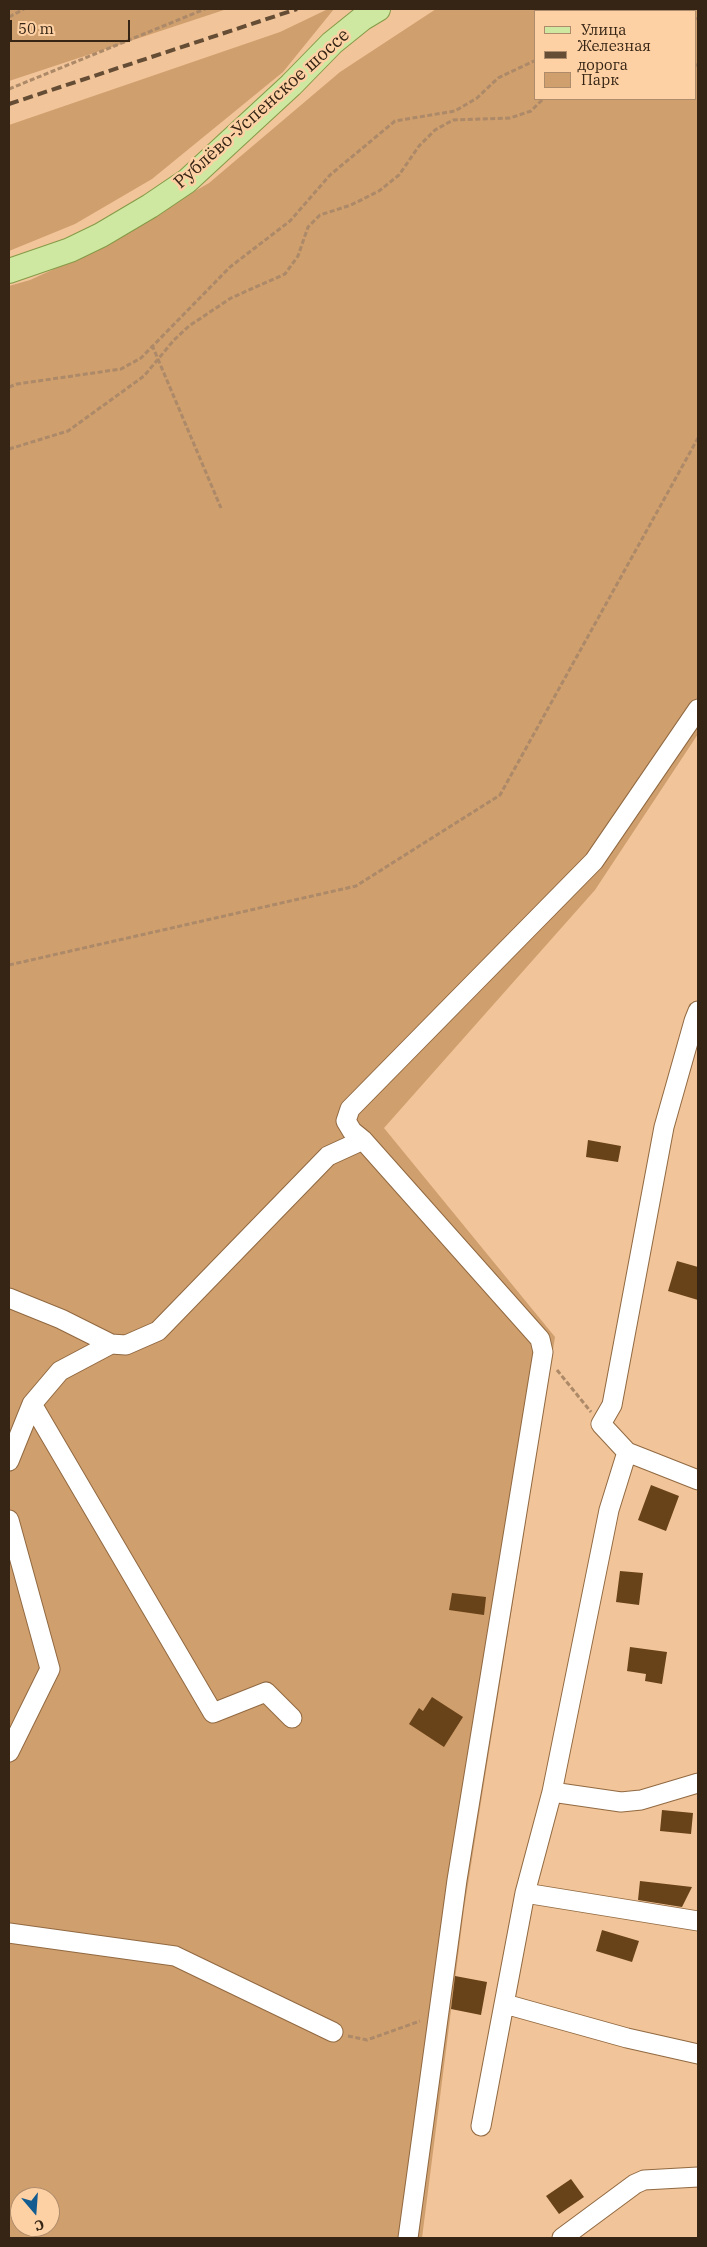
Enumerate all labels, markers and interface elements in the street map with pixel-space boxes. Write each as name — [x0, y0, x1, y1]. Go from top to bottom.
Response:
scale bar — [12, 10, 132, 42]
legend — [534, 10, 697, 100]
text: 50 m — [18, 19, 54, 38]
text: Улица — [581, 20, 626, 39]
street label: Рублёво-Успенское шоссе — [170, 24, 354, 194]
text: Железная дорога — [577, 36, 651, 74]
text: Парк — [581, 70, 619, 89]
north arrow — [10, 2187, 60, 2237]
text: С — [32, 2215, 47, 2235]

